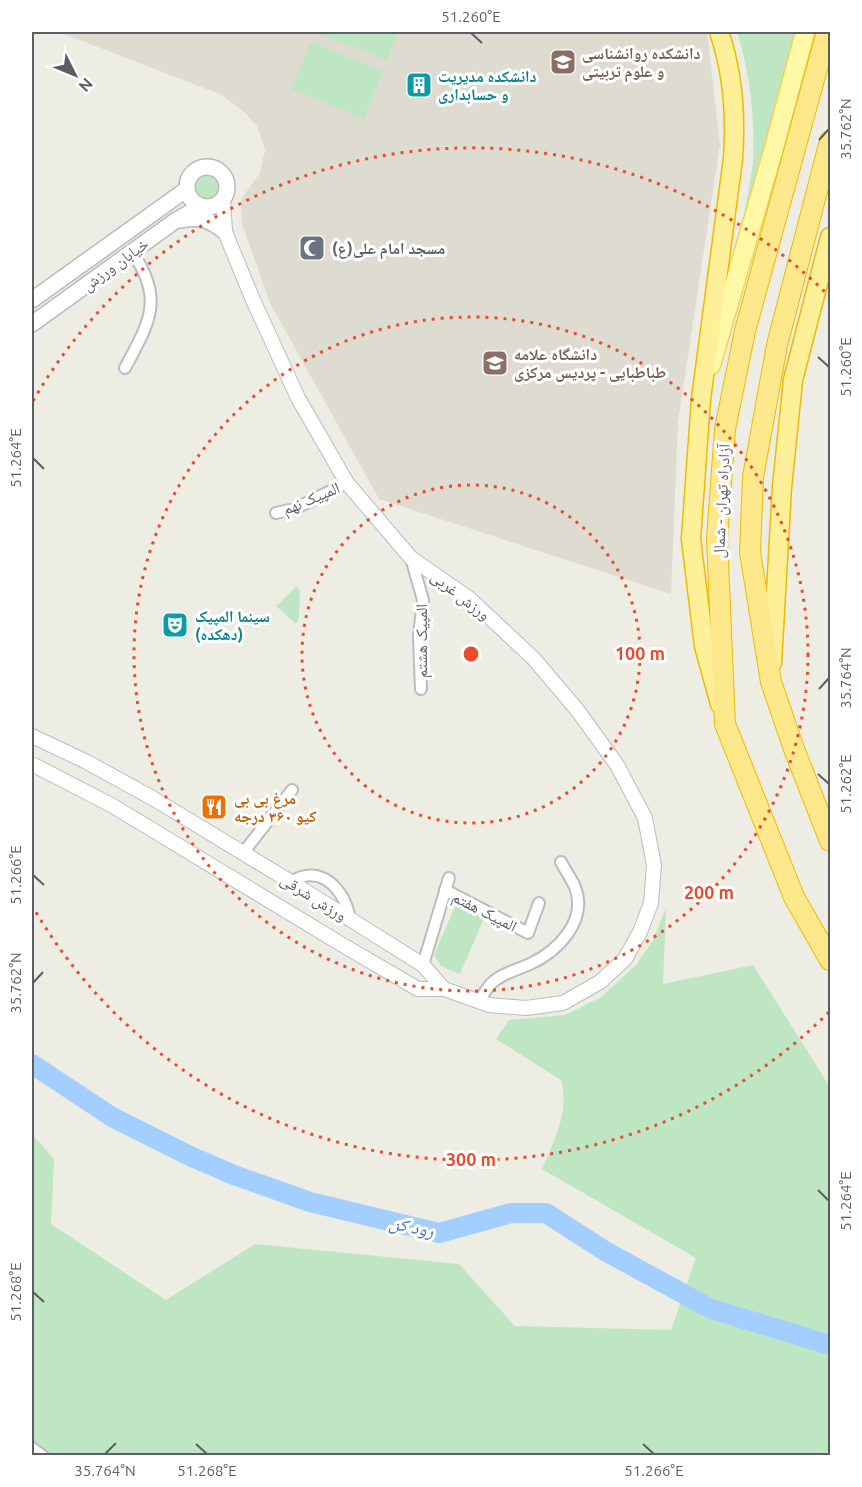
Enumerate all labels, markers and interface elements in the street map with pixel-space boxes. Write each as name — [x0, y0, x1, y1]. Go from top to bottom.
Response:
text: 51.260°E — [441, 8, 501, 25]
place label: دانشکده روانشناسی و علوم تربیتی — [582, 44, 701, 83]
north arrow — [45, 45, 105, 105]
school or university icon: دانشکده روانشناسی و علوم تربیتی — [548, 47, 578, 77]
place label: دانشکده مدیریت و حسابداری — [438, 67, 537, 104]
building icon: دانشکده مدیریت و حسابداری — [404, 70, 434, 100]
text: N — [75, 75, 97, 96]
text: 35.762°N — [837, 98, 854, 160]
mosque icon: مسجد امام علی(ع) — [297, 233, 327, 263]
street label: خیابان ورزش — [78, 234, 153, 296]
place label: مسجد امام علی(ع) — [332, 239, 445, 260]
text: 51.260°E — [837, 337, 854, 397]
place label: دانشگاه علامه طباطبایی - پردیس مرکزی — [514, 345, 666, 382]
school or university icon: دانشگاه علامه طباطبایی - پردیس مرکزی — [480, 348, 510, 378]
text: 51.264°E — [7, 428, 24, 488]
street label: آزادراه تهران - شمال — [709, 442, 735, 559]
street label: المپیک نهم — [280, 478, 343, 520]
street label: ورزش غربی — [427, 566, 494, 625]
street label: المپیک هشتم — [412, 604, 432, 678]
place label: سینما المپیک (دهکده) — [195, 607, 270, 644]
theatre icon: سینما المپیک (دهکده) — [160, 610, 190, 640]
text: 100 m — [615, 643, 665, 663]
centre of rings — [461, 644, 481, 664]
text: 35.764°N — [837, 647, 854, 709]
text: 51.262°E — [837, 754, 854, 814]
place label: مرغ بی بی کیو ۳۶۰ درجه — [234, 789, 317, 825]
restaurant icon: مرغ بی بی کیو ۳۶۰ درجه — [199, 792, 229, 822]
text: 51.266°E — [7, 845, 24, 905]
street label: ورزش شرقی — [277, 870, 350, 926]
text: 200 m — [684, 882, 734, 902]
street label: المپیک هفتم — [449, 887, 520, 937]
text: 35.762°N — [7, 952, 24, 1014]
text: 300 m — [446, 1149, 496, 1169]
text: 51.264°E — [837, 1171, 854, 1231]
water label: رود کن — [387, 1212, 436, 1242]
text: 51.268°E — [7, 1262, 24, 1322]
text: 35.764°N — [74, 1462, 136, 1479]
text: 51.268°E — [177, 1462, 237, 1479]
text: 51.266°E — [624, 1462, 684, 1479]

